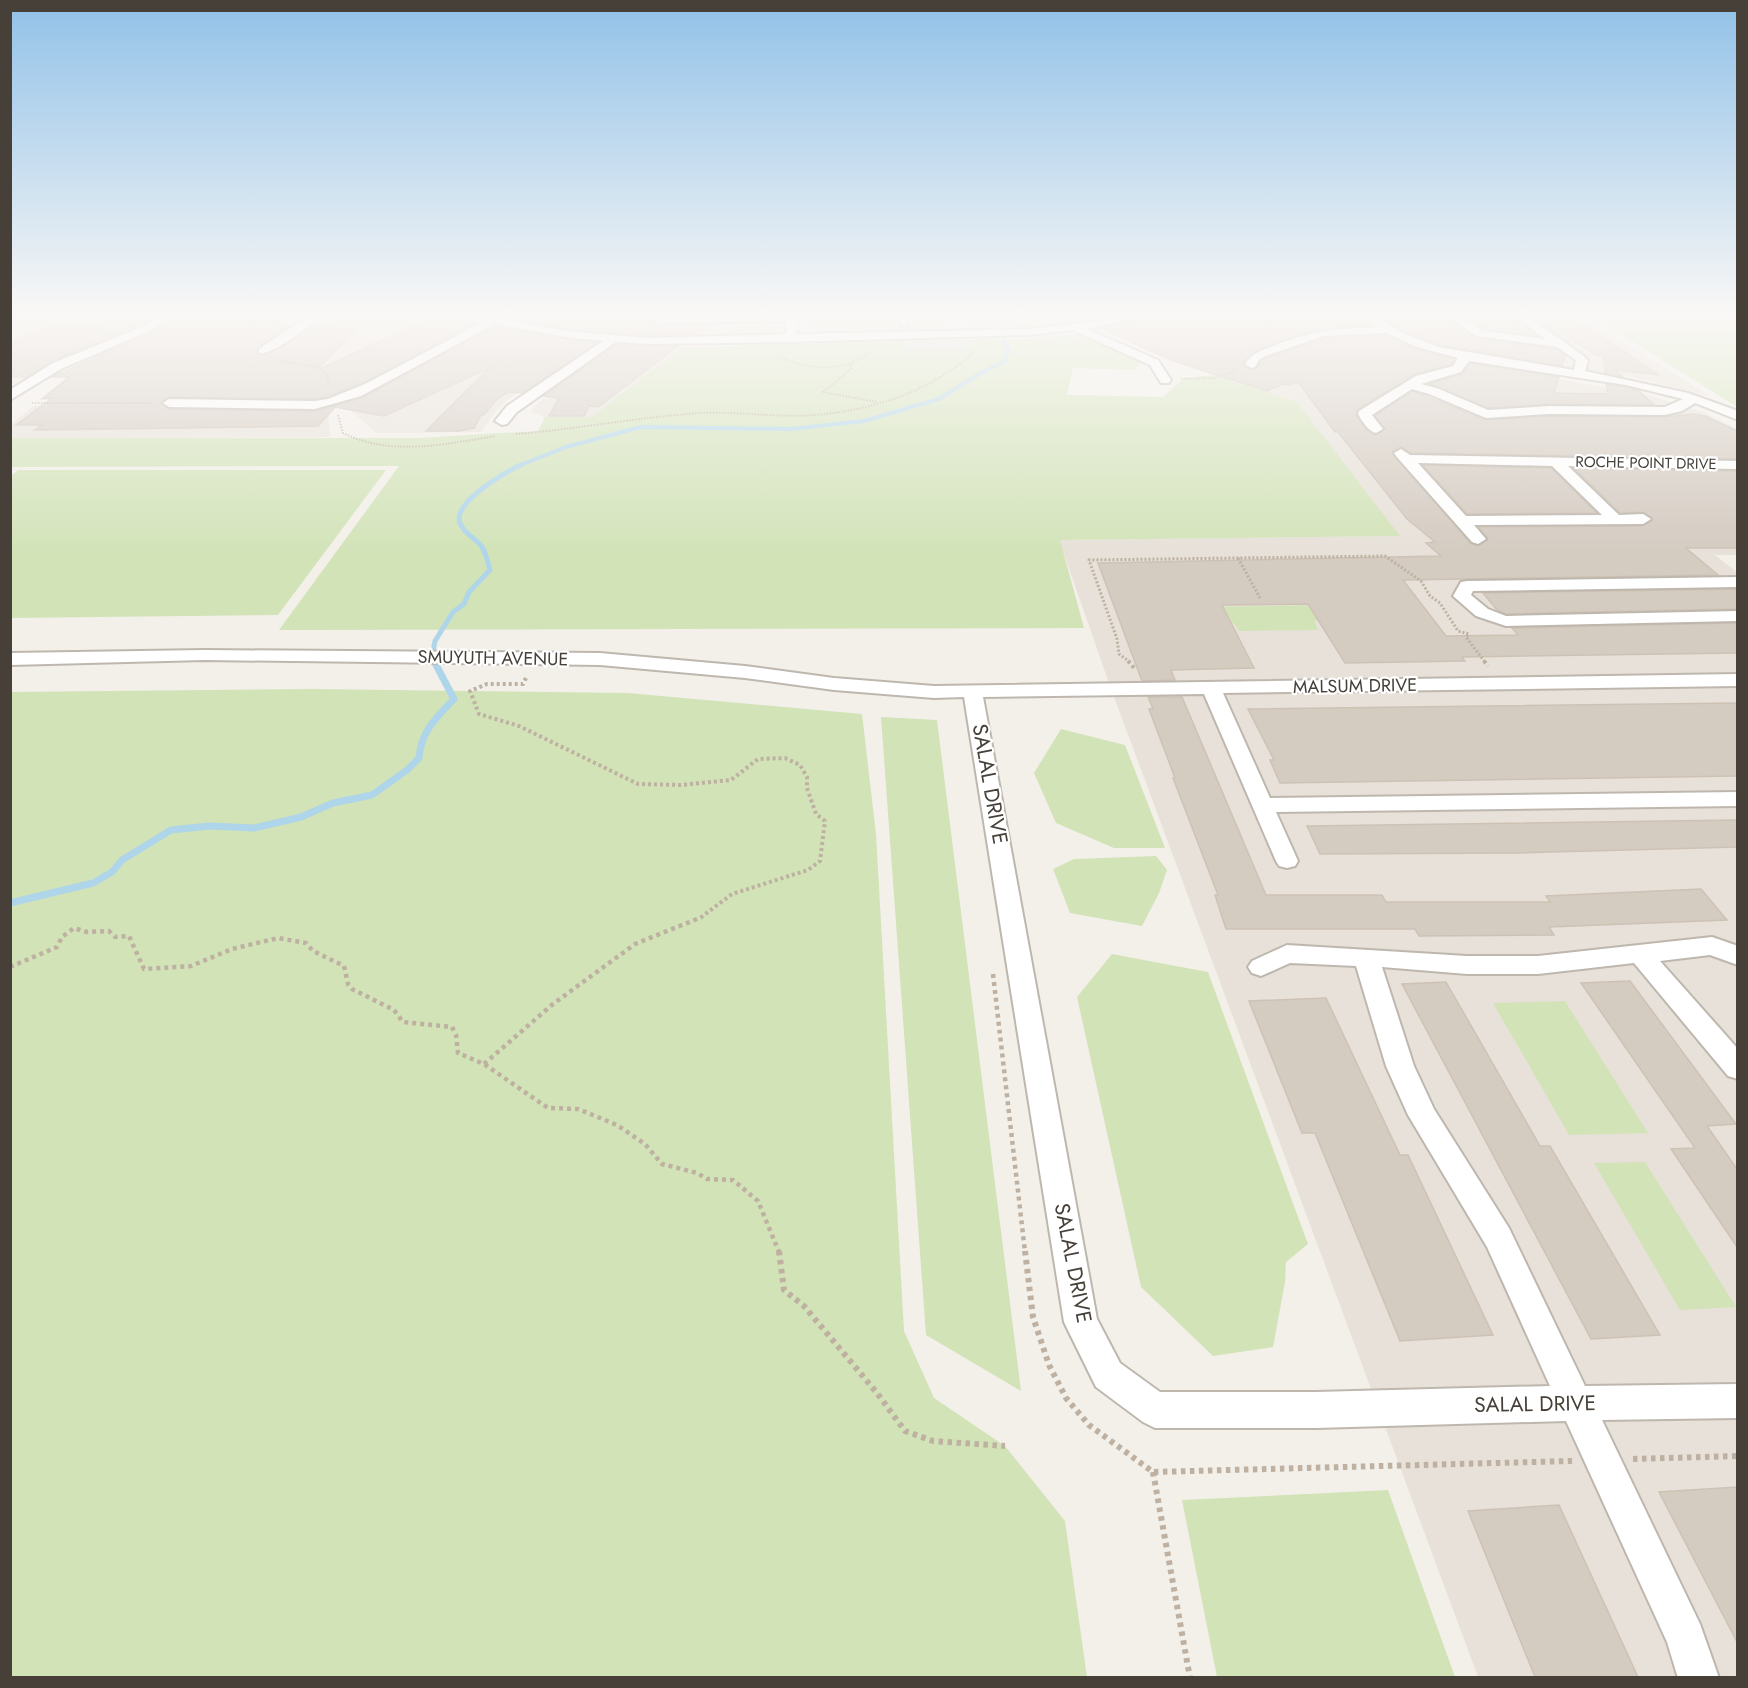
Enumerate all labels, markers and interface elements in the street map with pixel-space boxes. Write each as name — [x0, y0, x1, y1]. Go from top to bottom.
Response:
street label: ROCHE POINT DRIVE — [1575, 451, 1717, 475]
street label: SMUYUTH AVENUE — [417, 644, 569, 672]
street label: MALSUM DRIVE — [1293, 672, 1417, 700]
street label: SALAL DRIVE — [965, 721, 1015, 847]
street label: SALAL DRIVE — [1047, 1200, 1099, 1326]
street label: SALAL DRIVE — [1474, 1388, 1596, 1420]

